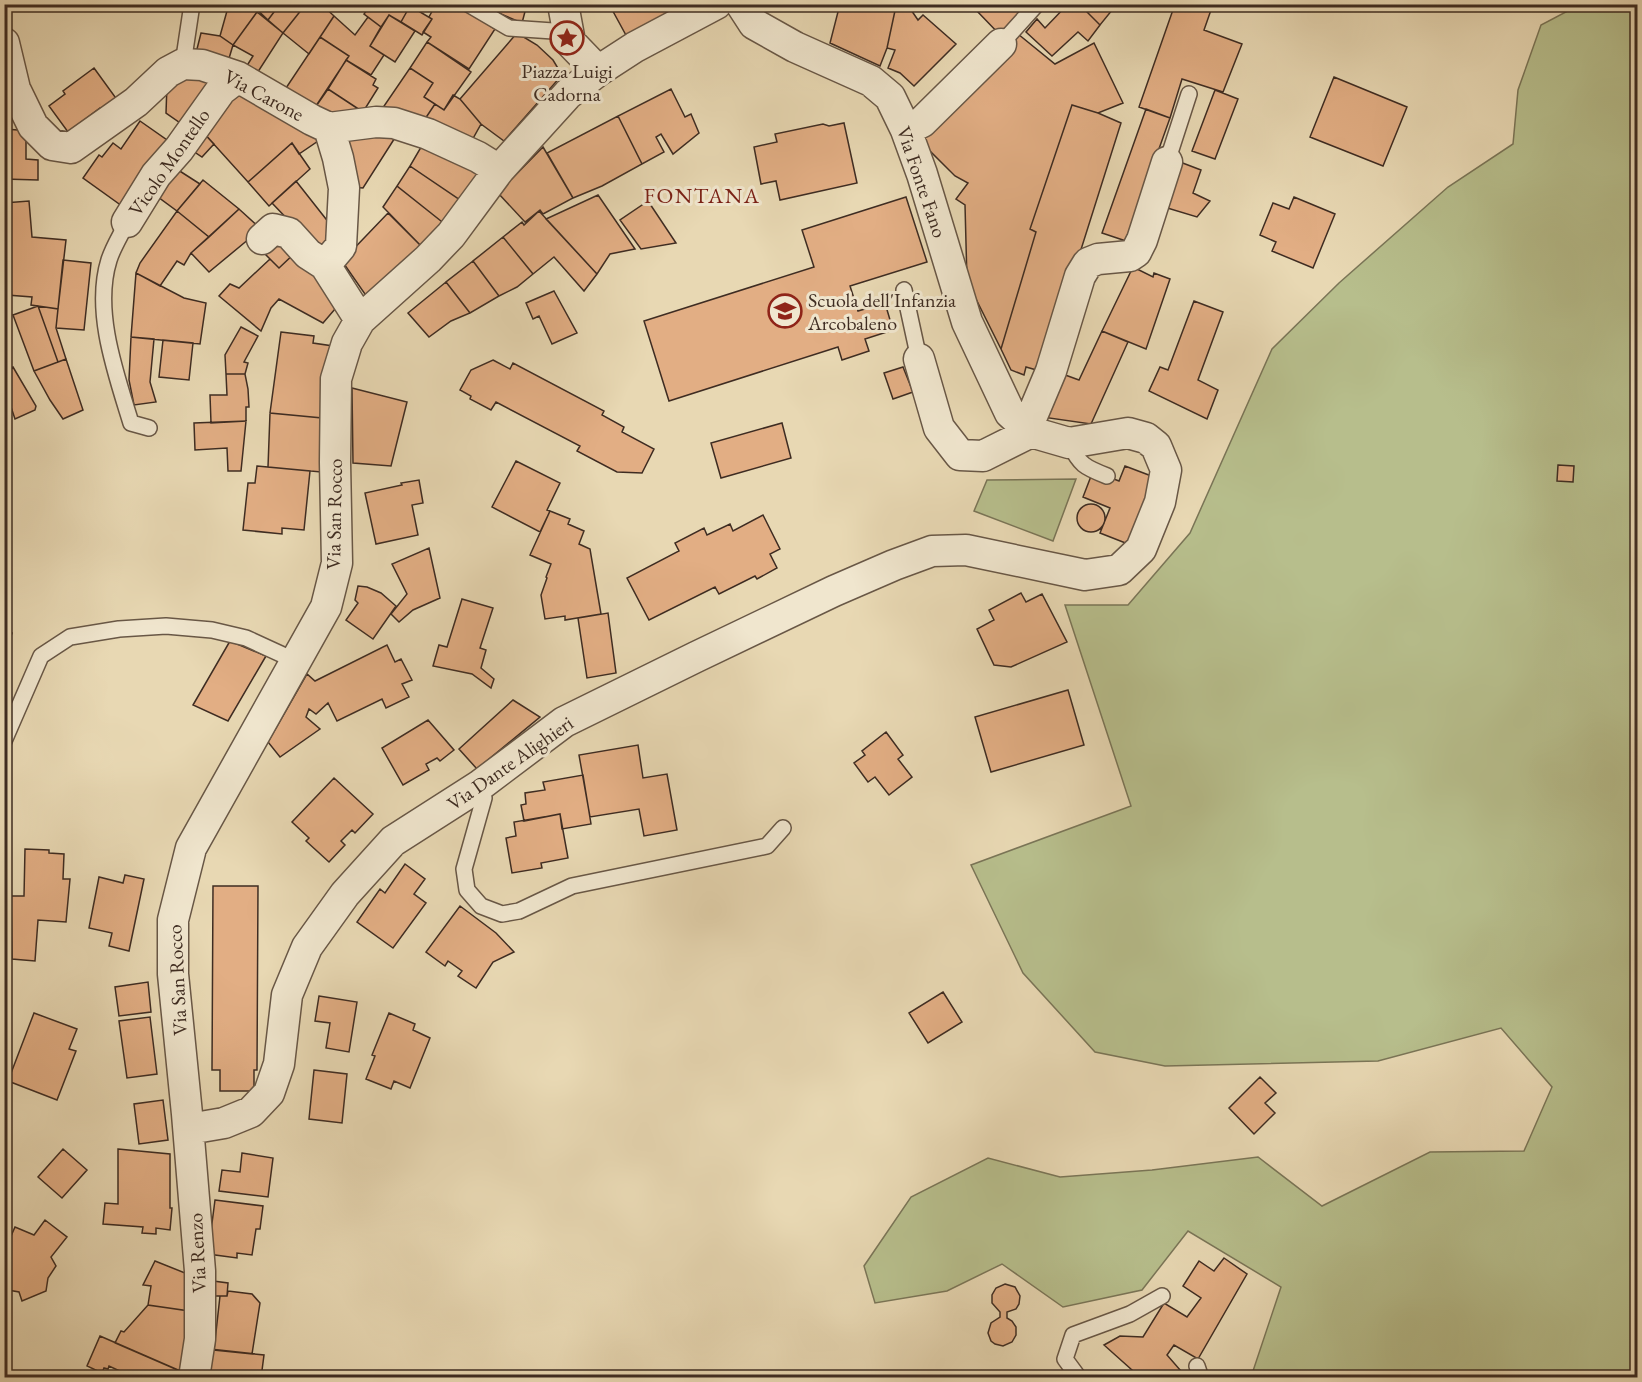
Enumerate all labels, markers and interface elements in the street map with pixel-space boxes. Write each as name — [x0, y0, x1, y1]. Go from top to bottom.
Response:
place icon: Piazza Luigi Cadorna — [549, 20, 585, 56]
place label: Piazza Luigi Cadorna — [521, 58, 613, 107]
street label: Via Carone — [219, 63, 309, 127]
street label: Vicolo Montello — [122, 103, 216, 221]
street label: Via Fonte Fano — [891, 123, 953, 241]
district label: FONTANA — [644, 181, 760, 210]
place label: Scuola dell'Infanzia Arcobaleno — [807, 287, 956, 336]
school or university icon: Scuola dell'Infanzia Arcobaleno — [767, 293, 803, 329]
street label: Via San Rocco — [320, 458, 348, 570]
street label: Via Dante Alighieri — [442, 710, 578, 816]
street label: Via San Rocco — [161, 924, 193, 1036]
street label: Via Renzo — [182, 1212, 212, 1294]

